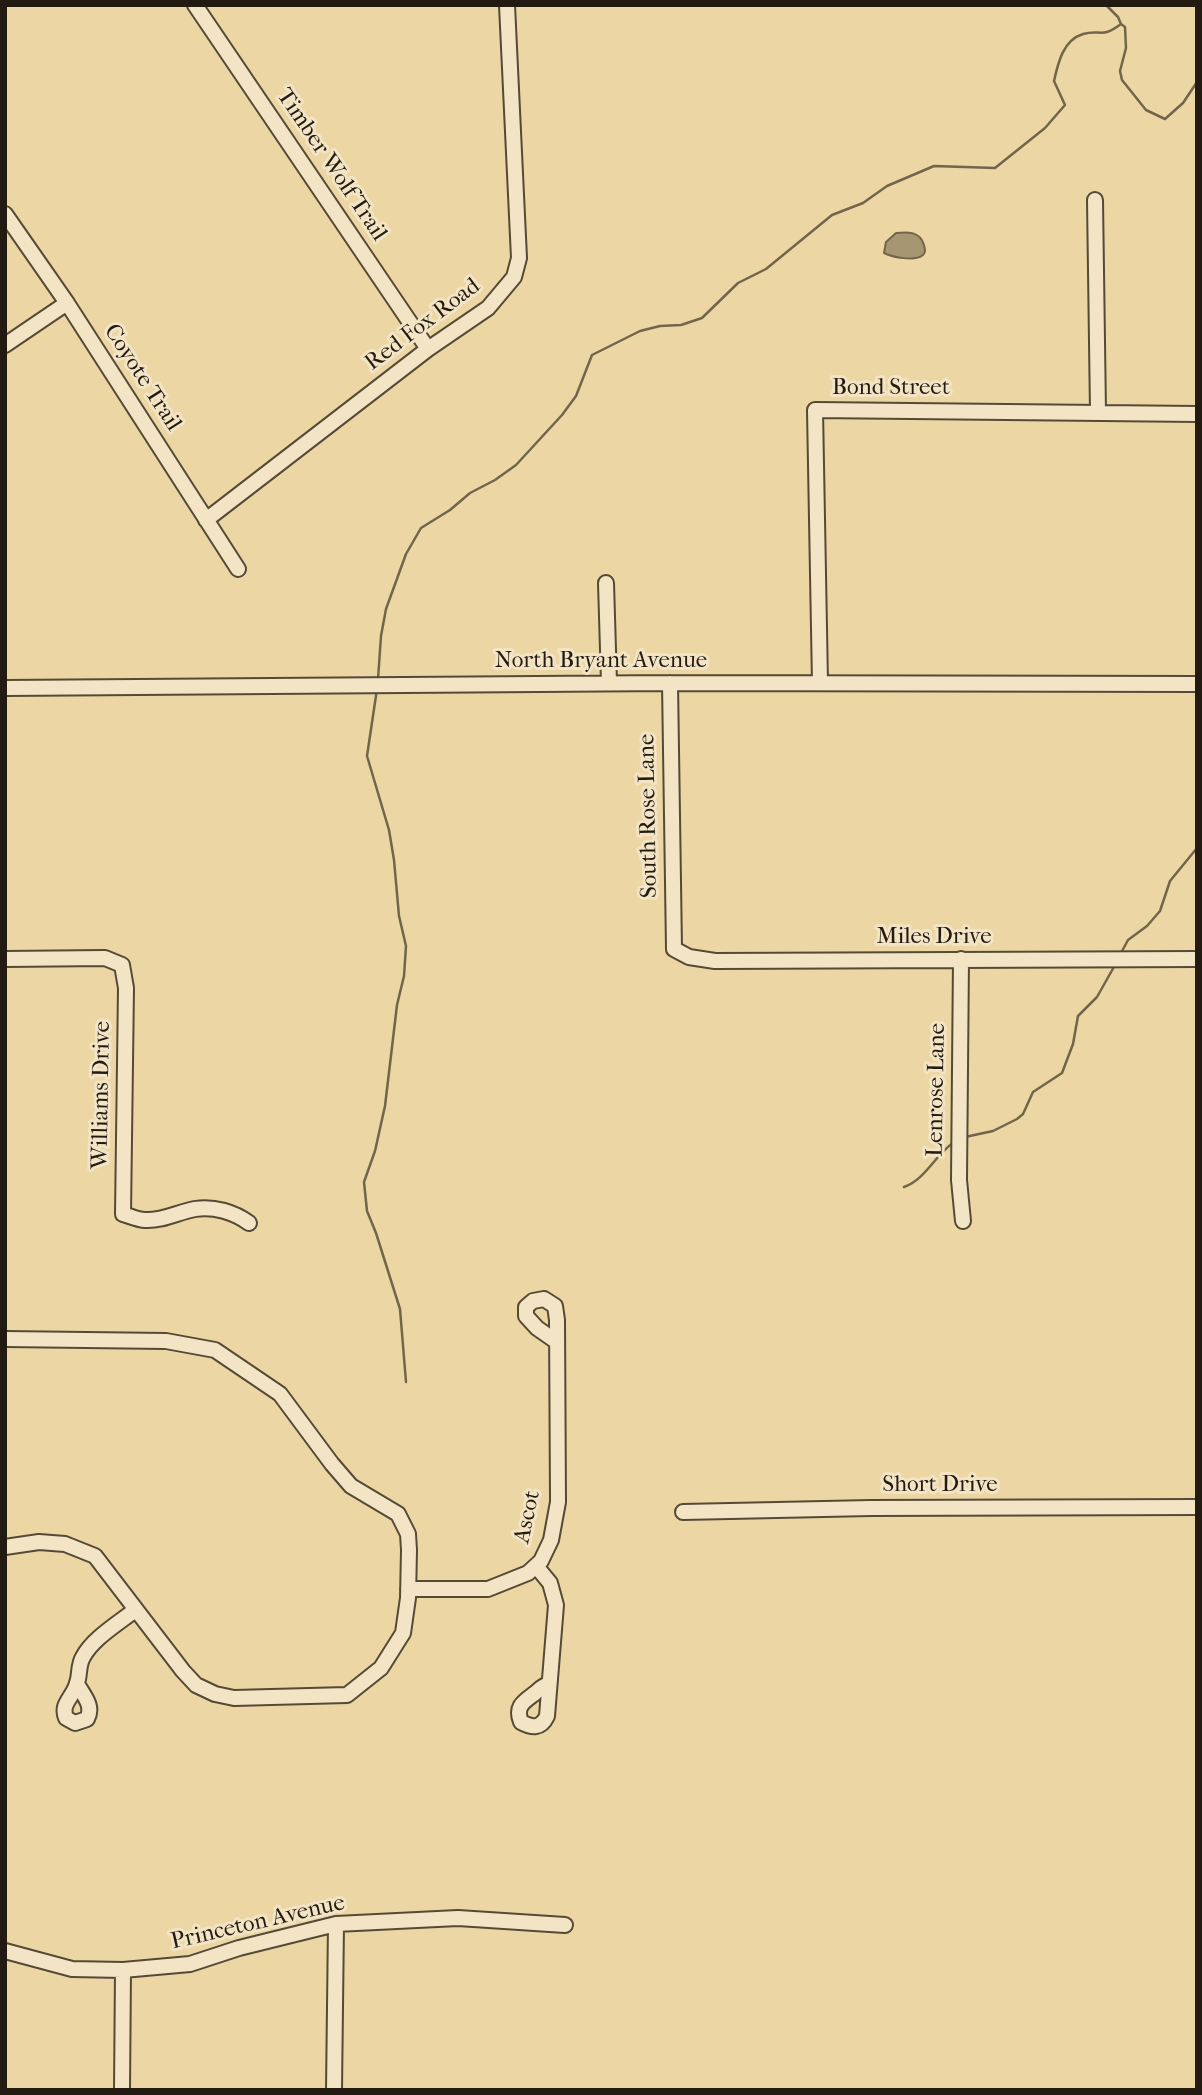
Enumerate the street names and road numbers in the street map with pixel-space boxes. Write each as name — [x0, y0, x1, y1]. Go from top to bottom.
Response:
street label: Timber Wolf Trail — [270, 84, 392, 246]
street label: Red Fox Road — [360, 273, 486, 377]
street label: Coyote Trail — [97, 319, 187, 437]
street label: Bond Street — [832, 374, 950, 402]
street label: North Bryant Avenue — [495, 647, 707, 675]
street label: South Rose Lane — [634, 734, 664, 898]
street label: Miles Drive — [876, 923, 992, 951]
street label: Williams Drive — [87, 1021, 117, 1169]
street label: Lenrose Lane — [922, 1023, 952, 1157]
street label: Short Drive — [882, 1471, 998, 1499]
street label: Ascot — [509, 1488, 547, 1546]
street label: Princeton Avenue — [168, 1890, 348, 1956]

